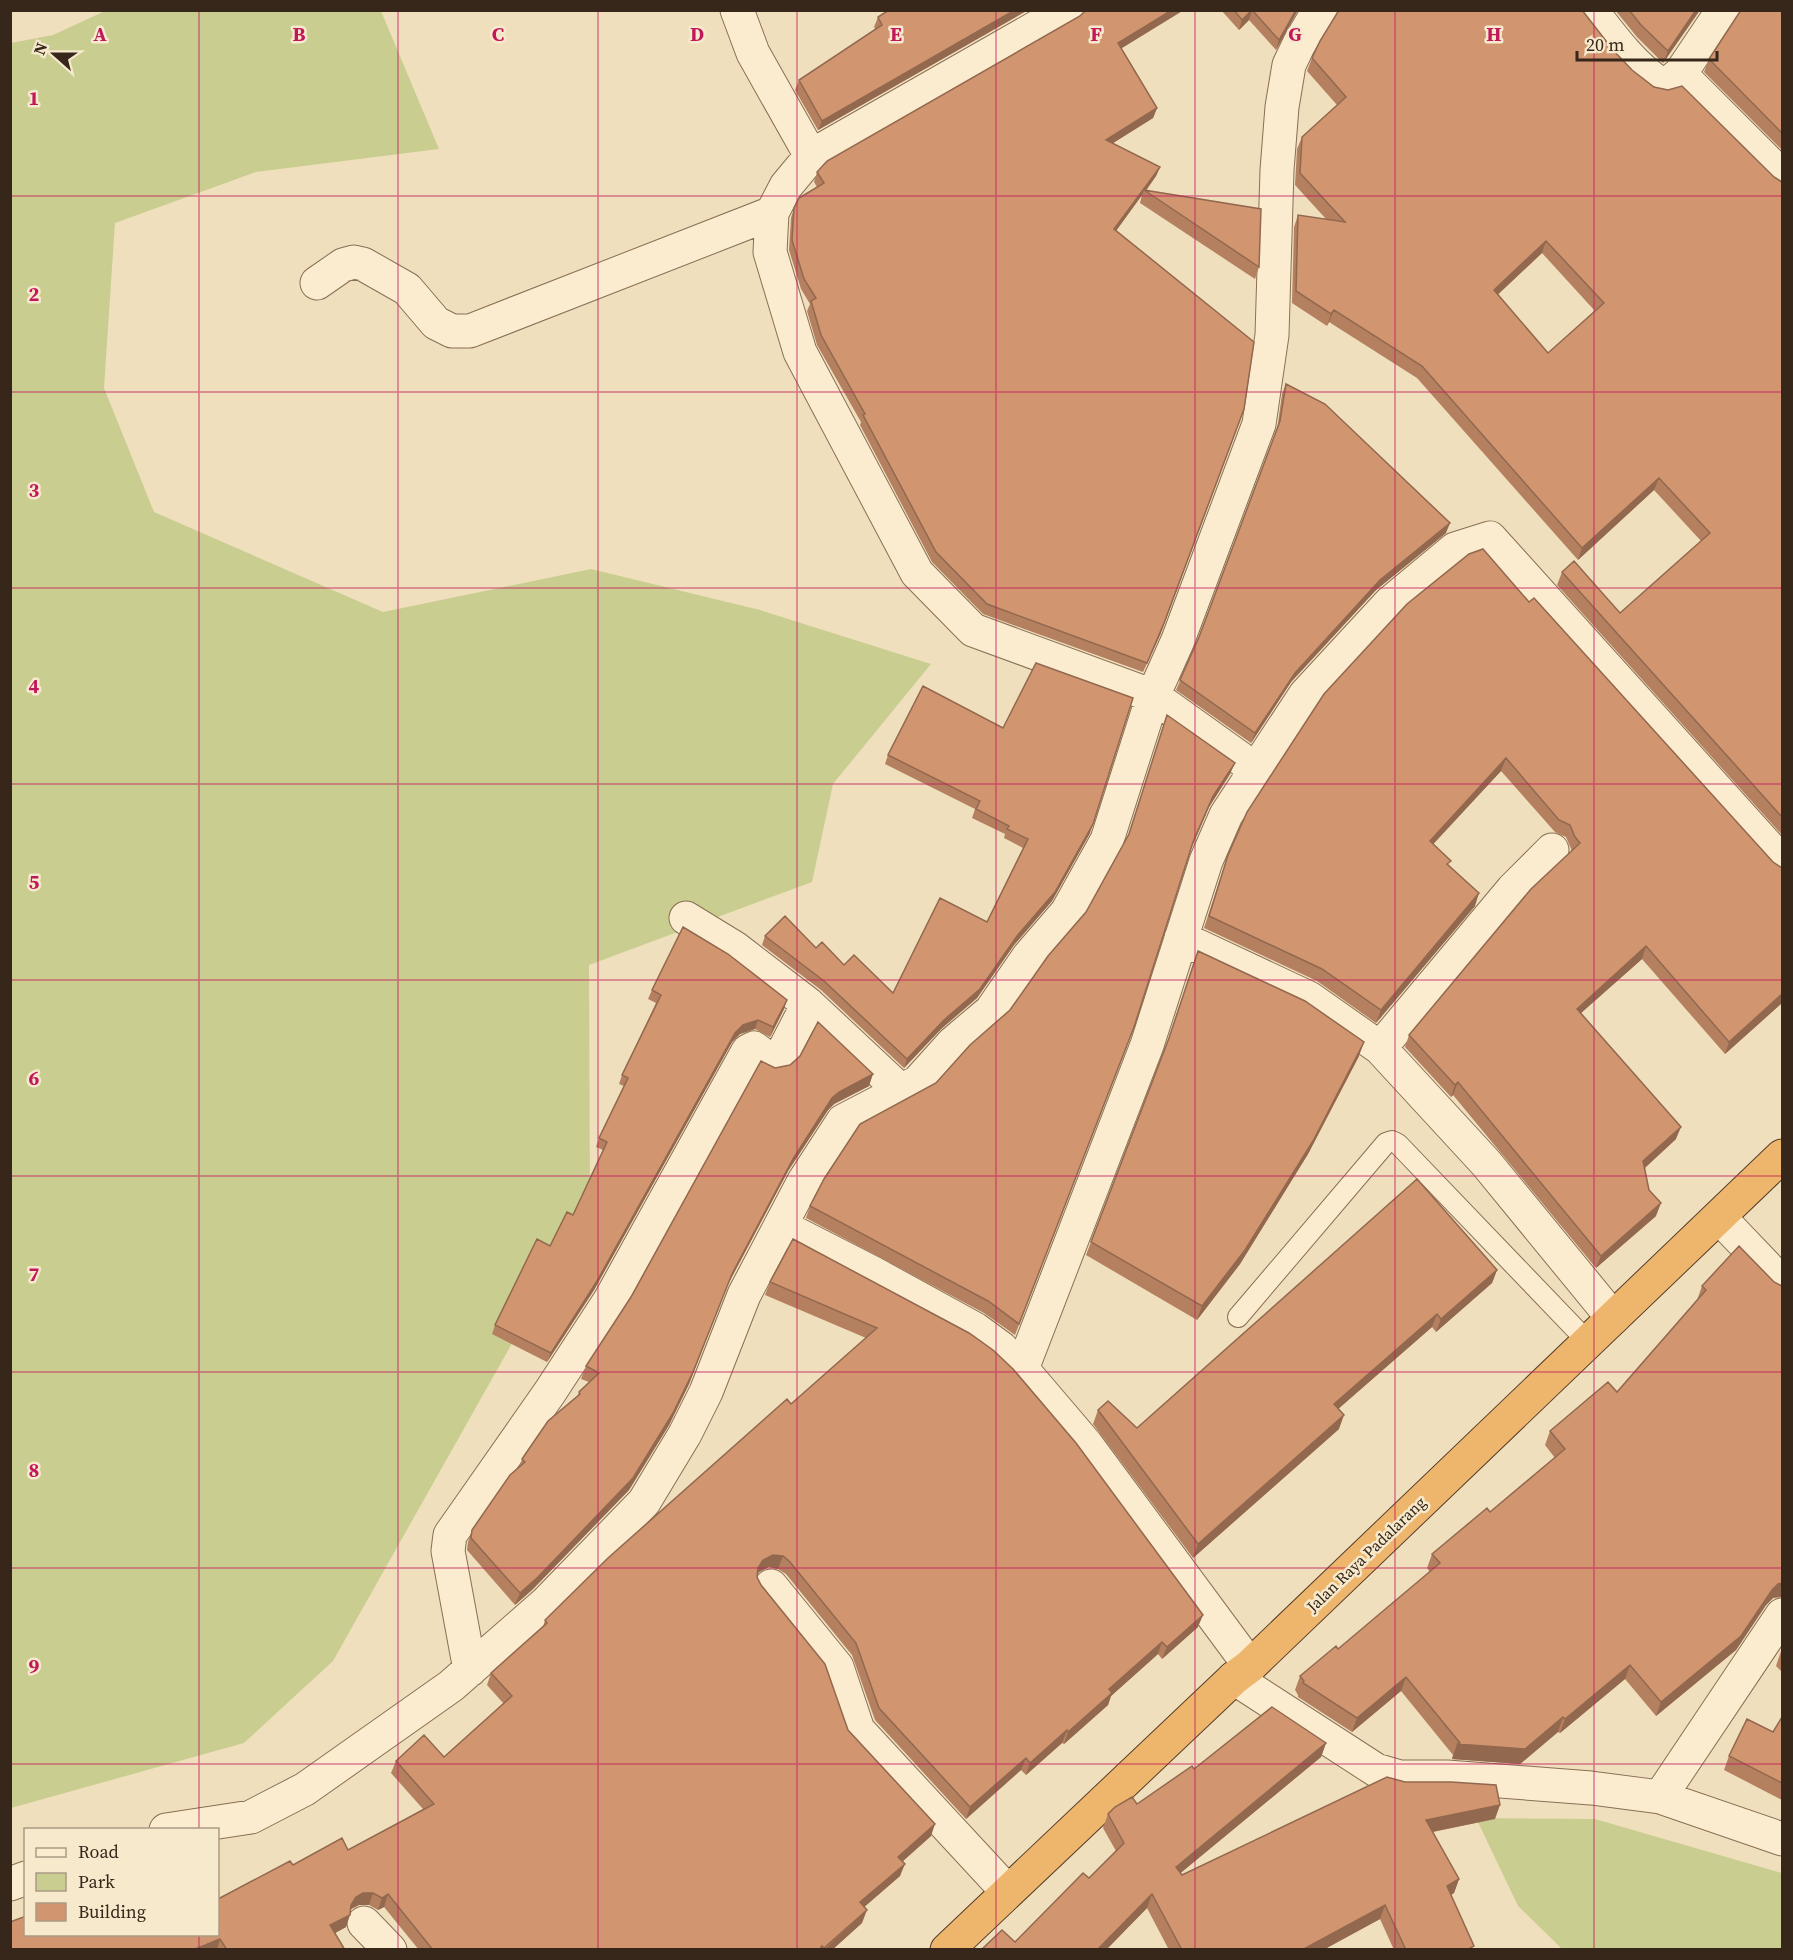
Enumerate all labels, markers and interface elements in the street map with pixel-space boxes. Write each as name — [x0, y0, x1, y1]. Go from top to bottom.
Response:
text: A — [93, 20, 107, 48]
text: B — [292, 20, 306, 48]
text: C — [492, 20, 504, 48]
text: D — [690, 20, 704, 48]
text: E — [890, 20, 902, 48]
text: F — [1090, 20, 1102, 48]
text: G — [1288, 20, 1302, 48]
text: H — [1486, 20, 1502, 48]
north arrow — [24, 24, 84, 84]
scale bar — [1577, 24, 1716, 62]
text: 20 m — [1586, 32, 1624, 57]
text: N — [28, 39, 52, 58]
text: 1 — [29, 84, 39, 112]
text: 2 — [29, 280, 40, 308]
text: 3 — [29, 476, 40, 504]
text: 4 — [29, 672, 40, 700]
text: 5 — [29, 868, 40, 896]
text: 6 — [29, 1064, 40, 1092]
text: 7 — [29, 1260, 40, 1288]
text: 8 — [29, 1456, 39, 1484]
street label: Jalan Raya Padalarang — [1301, 1491, 1430, 1617]
text: 9 — [29, 1652, 40, 1680]
legend — [24, 1828, 219, 1936]
text: Road — [78, 1839, 119, 1864]
text: Park — [78, 1869, 115, 1894]
text: Building — [78, 1899, 146, 1924]

